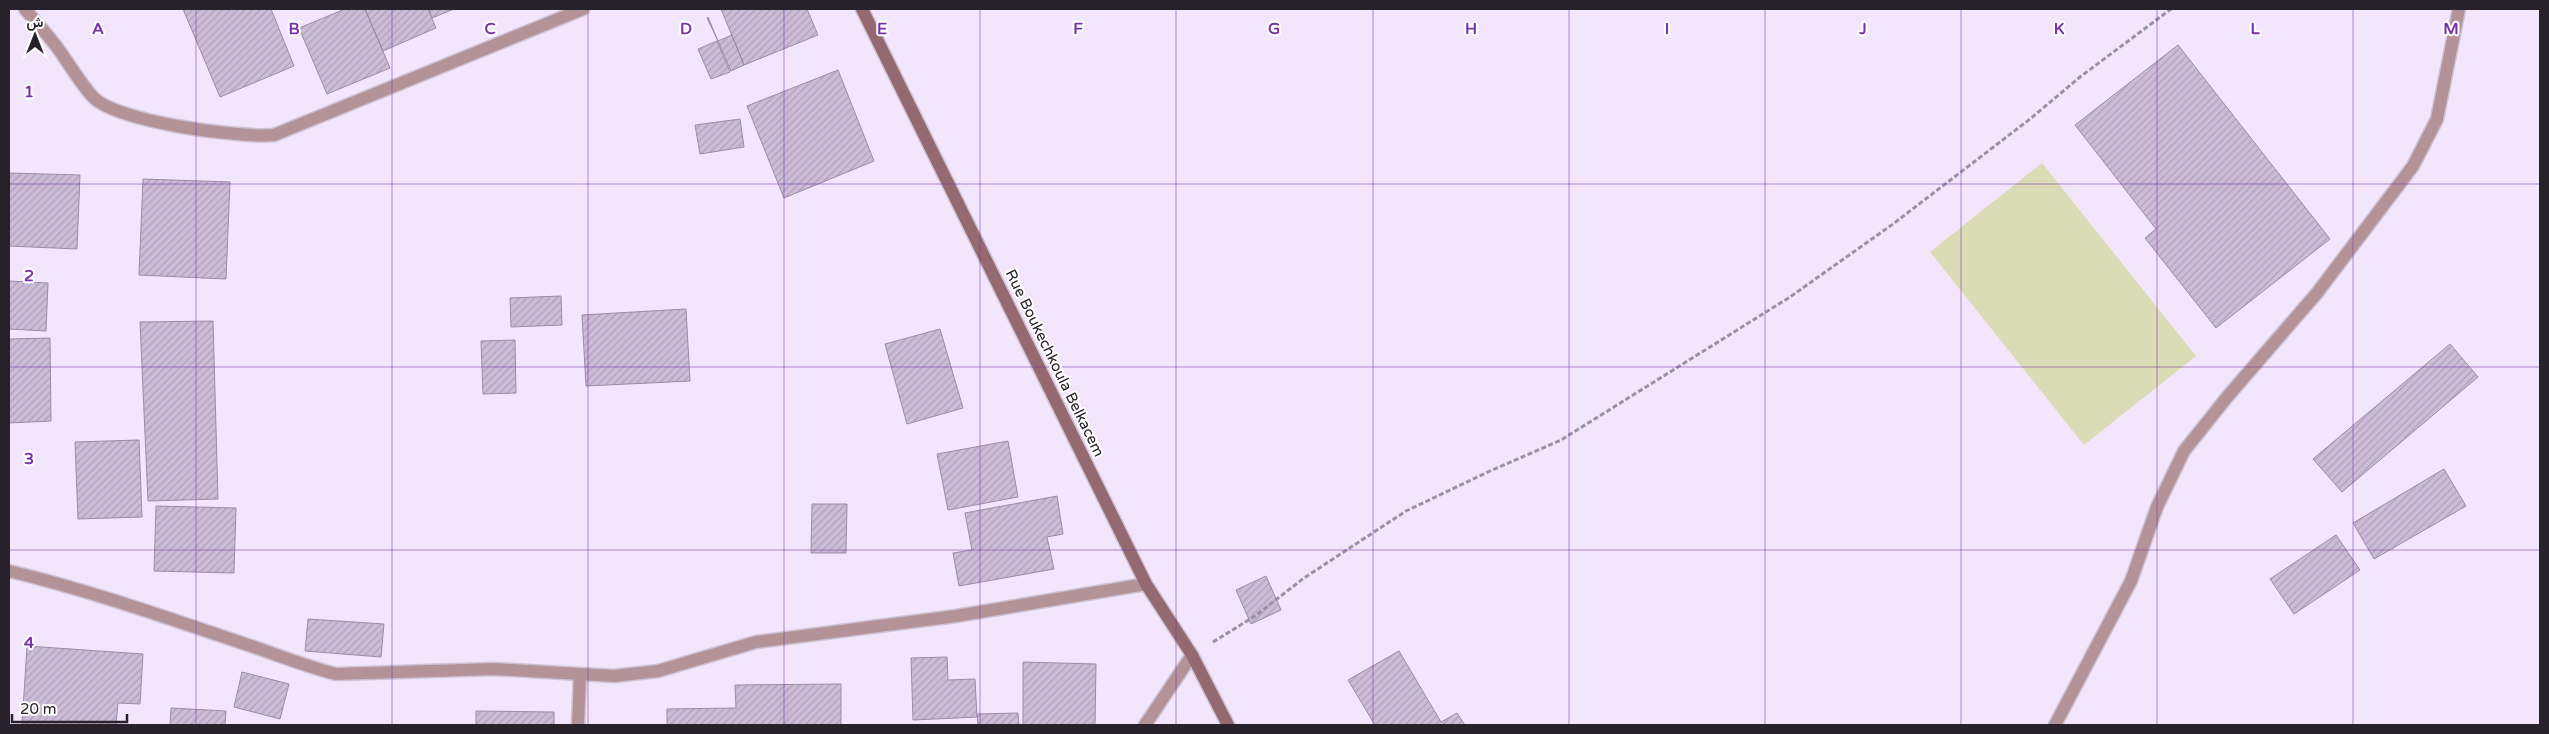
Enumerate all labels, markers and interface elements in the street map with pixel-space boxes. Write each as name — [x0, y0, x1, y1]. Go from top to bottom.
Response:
north arrow — [10, 10, 60, 60]
text: ش — [27, 14, 44, 31]
text: A — [92, 19, 104, 39]
text: B — [288, 19, 300, 39]
text: C — [484, 19, 496, 39]
text: D — [680, 19, 692, 39]
text: E — [877, 19, 887, 39]
text: F — [1073, 19, 1083, 39]
text: G — [1268, 19, 1280, 39]
text: H — [1465, 19, 1477, 39]
text: I — [1665, 19, 1669, 39]
text: J — [1858, 19, 1867, 39]
text: K — [2054, 19, 2065, 39]
text: L — [2250, 19, 2260, 39]
text: M — [2443, 19, 2459, 39]
text: 1 — [24, 82, 34, 102]
text: 2 — [24, 266, 34, 286]
street label: Rue Boukechkoula Belkacem — [1002, 266, 1108, 460]
text: 3 — [24, 449, 34, 469]
text: 4 — [24, 633, 34, 653]
scale bar — [12, 692, 128, 724]
text: 20 m — [20, 700, 57, 718]

